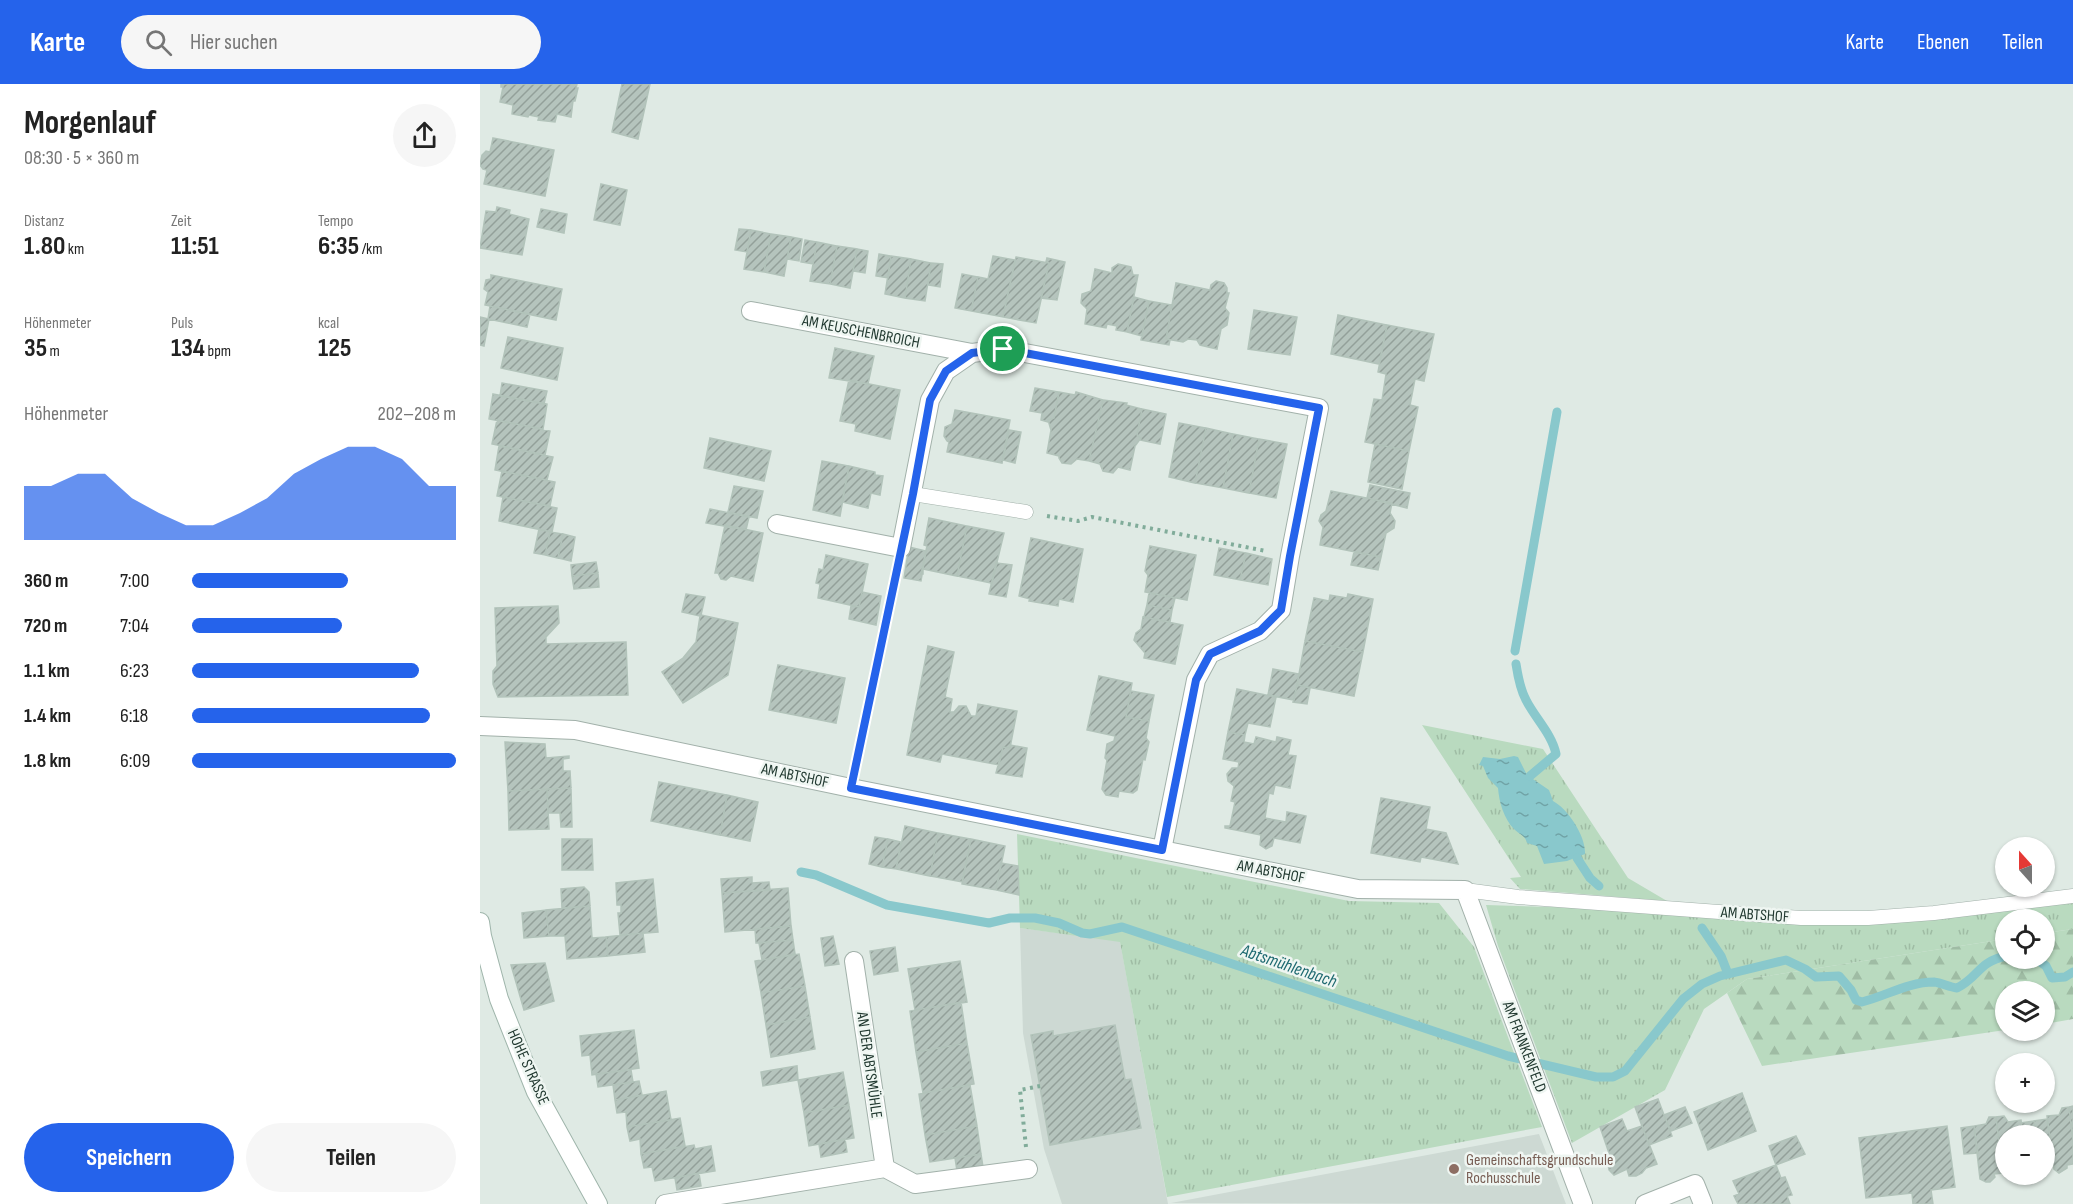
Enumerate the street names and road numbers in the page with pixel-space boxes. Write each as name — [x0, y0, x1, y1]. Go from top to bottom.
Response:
street label: AM KEUSCHENBROICH — [800, 311, 921, 353]
street label: AM ABTSHOF — [759, 759, 830, 792]
street label: AM ABTSHOF — [1235, 856, 1306, 888]
street label: AM ABTSHOF — [1719, 903, 1790, 927]
street label: AM FRANKENFELD — [1498, 998, 1550, 1095]
street label: AN DER ABTSMÜHLE — [852, 1010, 886, 1119]
street label: HOHE STRASSE — [503, 1026, 553, 1108]

